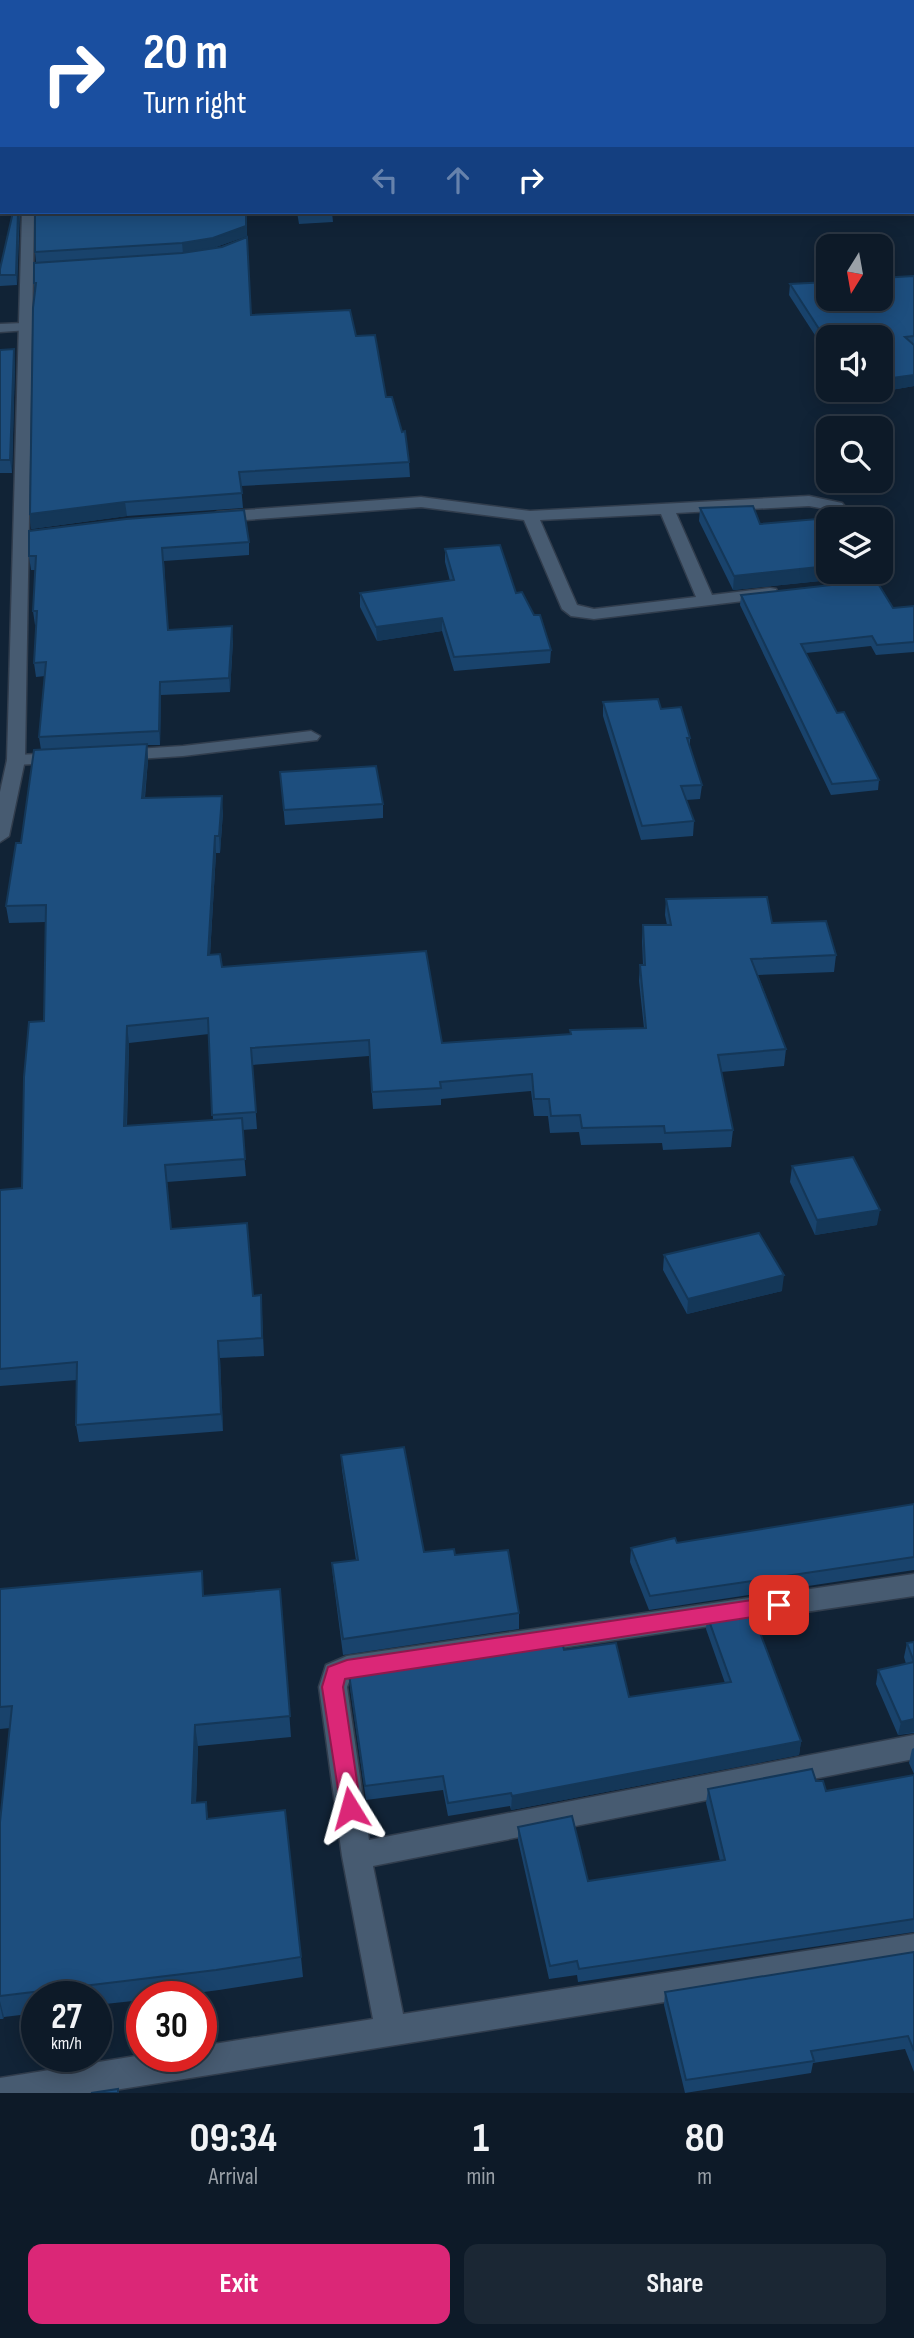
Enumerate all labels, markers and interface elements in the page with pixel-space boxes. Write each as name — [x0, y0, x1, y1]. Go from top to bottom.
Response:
text: 20 m — [143, 24, 228, 83]
icon: right — [28, 28, 119, 119]
text: Turn right — [143, 84, 247, 123]
icon: left — [366, 161, 404, 199]
icon: ahead — [439, 161, 477, 199]
icon: right — [512, 161, 550, 199]
north arrow — [816, 234, 892, 312]
map controls — [816, 234, 893, 584]
button: sound — [816, 325, 893, 402]
button: search — [816, 416, 893, 493]
button: layers — [816, 507, 893, 584]
pin — [749, 1575, 809, 1635]
icon: arrive — [760, 1586, 798, 1624]
position arrow — [313, 1771, 387, 1845]
speed limit sign: 30 — [126, 1981, 217, 2072]
text: 27 — [51, 1996, 82, 2039]
text: km/h — [51, 2033, 82, 2054]
text: 09:34 — [189, 2113, 277, 2164]
text: 1 — [473, 2113, 489, 2164]
text: 80 — [685, 2113, 725, 2164]
text: Arrival — [209, 2163, 258, 2191]
text: min — [466, 2163, 495, 2191]
text: m — [697, 2163, 712, 2191]
button: Exit — [28, 2244, 450, 2324]
button: Share — [464, 2244, 886, 2324]

